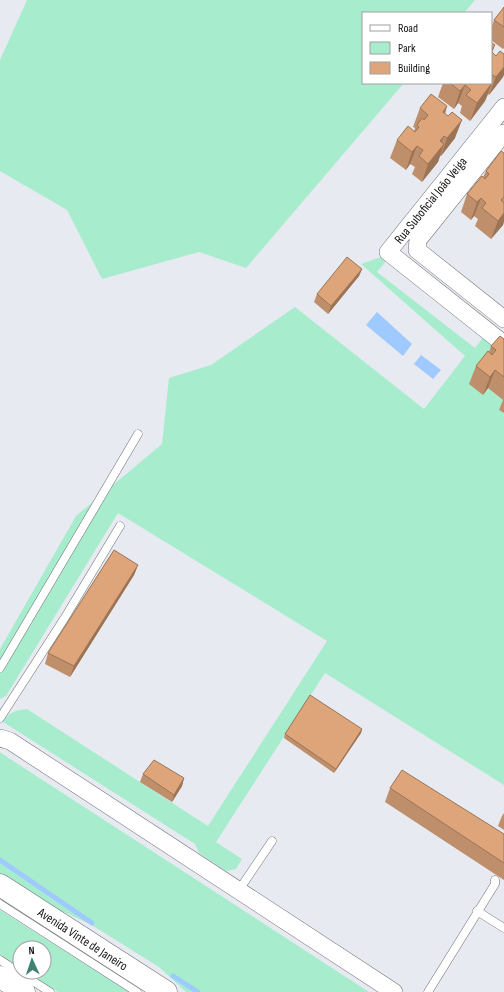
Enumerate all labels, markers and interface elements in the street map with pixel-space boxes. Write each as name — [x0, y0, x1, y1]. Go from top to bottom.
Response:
legend — [362, 12, 492, 84]
text: Road — [398, 21, 418, 36]
text: Park — [398, 41, 416, 56]
text: Building — [398, 61, 430, 76]
street label: Rua Suboficial João Veiga — [391, 154, 471, 247]
street label: Avenida Vinte de Janeiro — [34, 904, 131, 974]
north arrow — [12, 940, 52, 980]
text: N — [28, 944, 35, 957]

